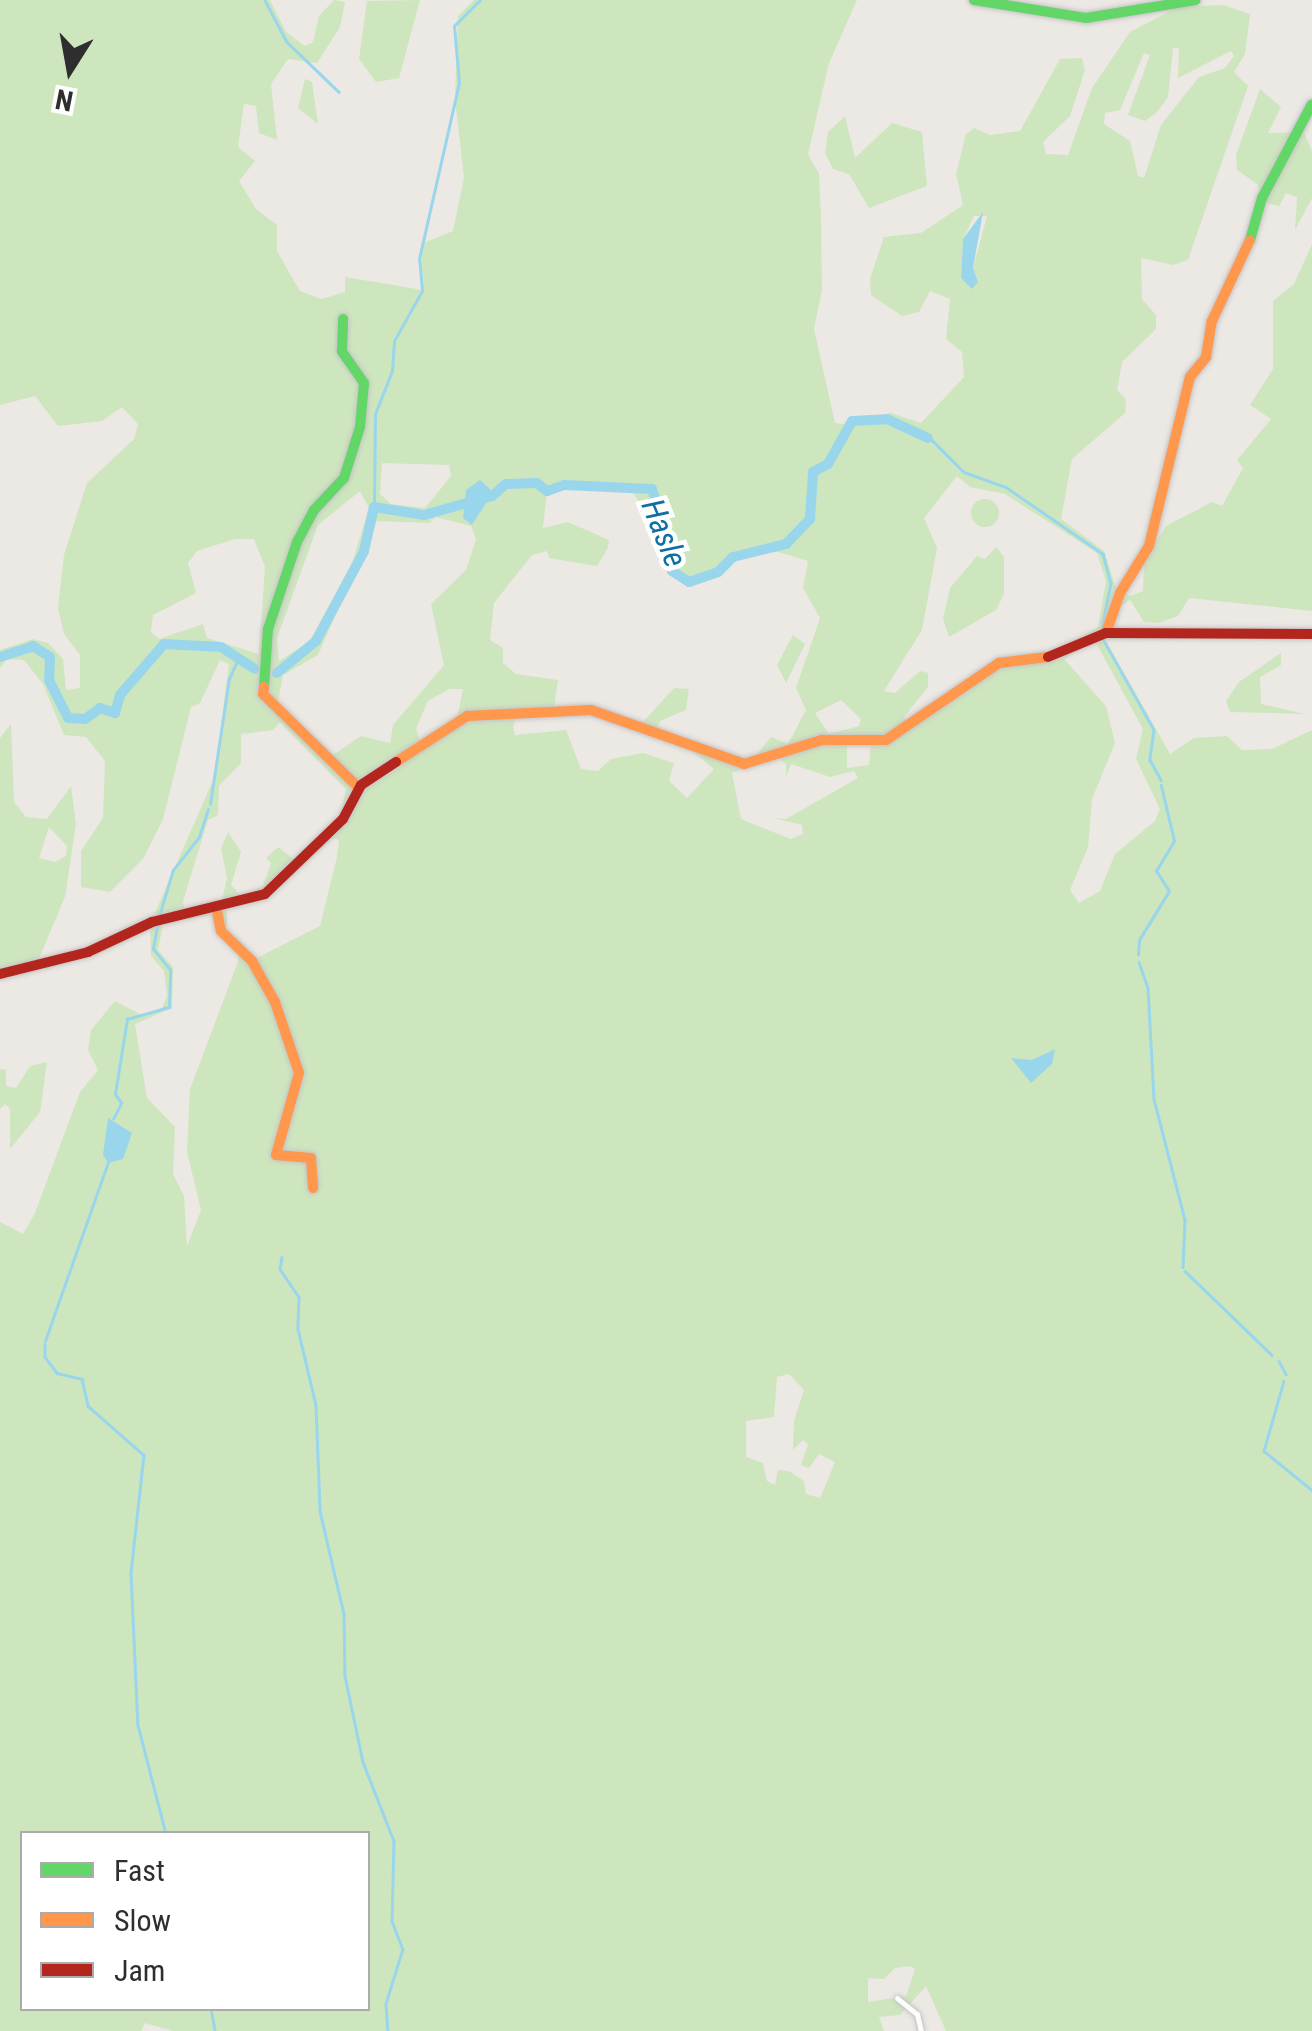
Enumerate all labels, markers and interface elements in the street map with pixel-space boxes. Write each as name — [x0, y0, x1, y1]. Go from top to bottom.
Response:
north arrow — [20, 20, 120, 120]
text: N — [53, 82, 76, 118]
water label: Hasle — [633, 493, 695, 573]
legend — [20, 1831, 370, 2011]
text: Fast — [114, 1853, 165, 1888]
text: Slow — [114, 1903, 171, 1938]
text: Jam — [114, 1953, 165, 1988]

